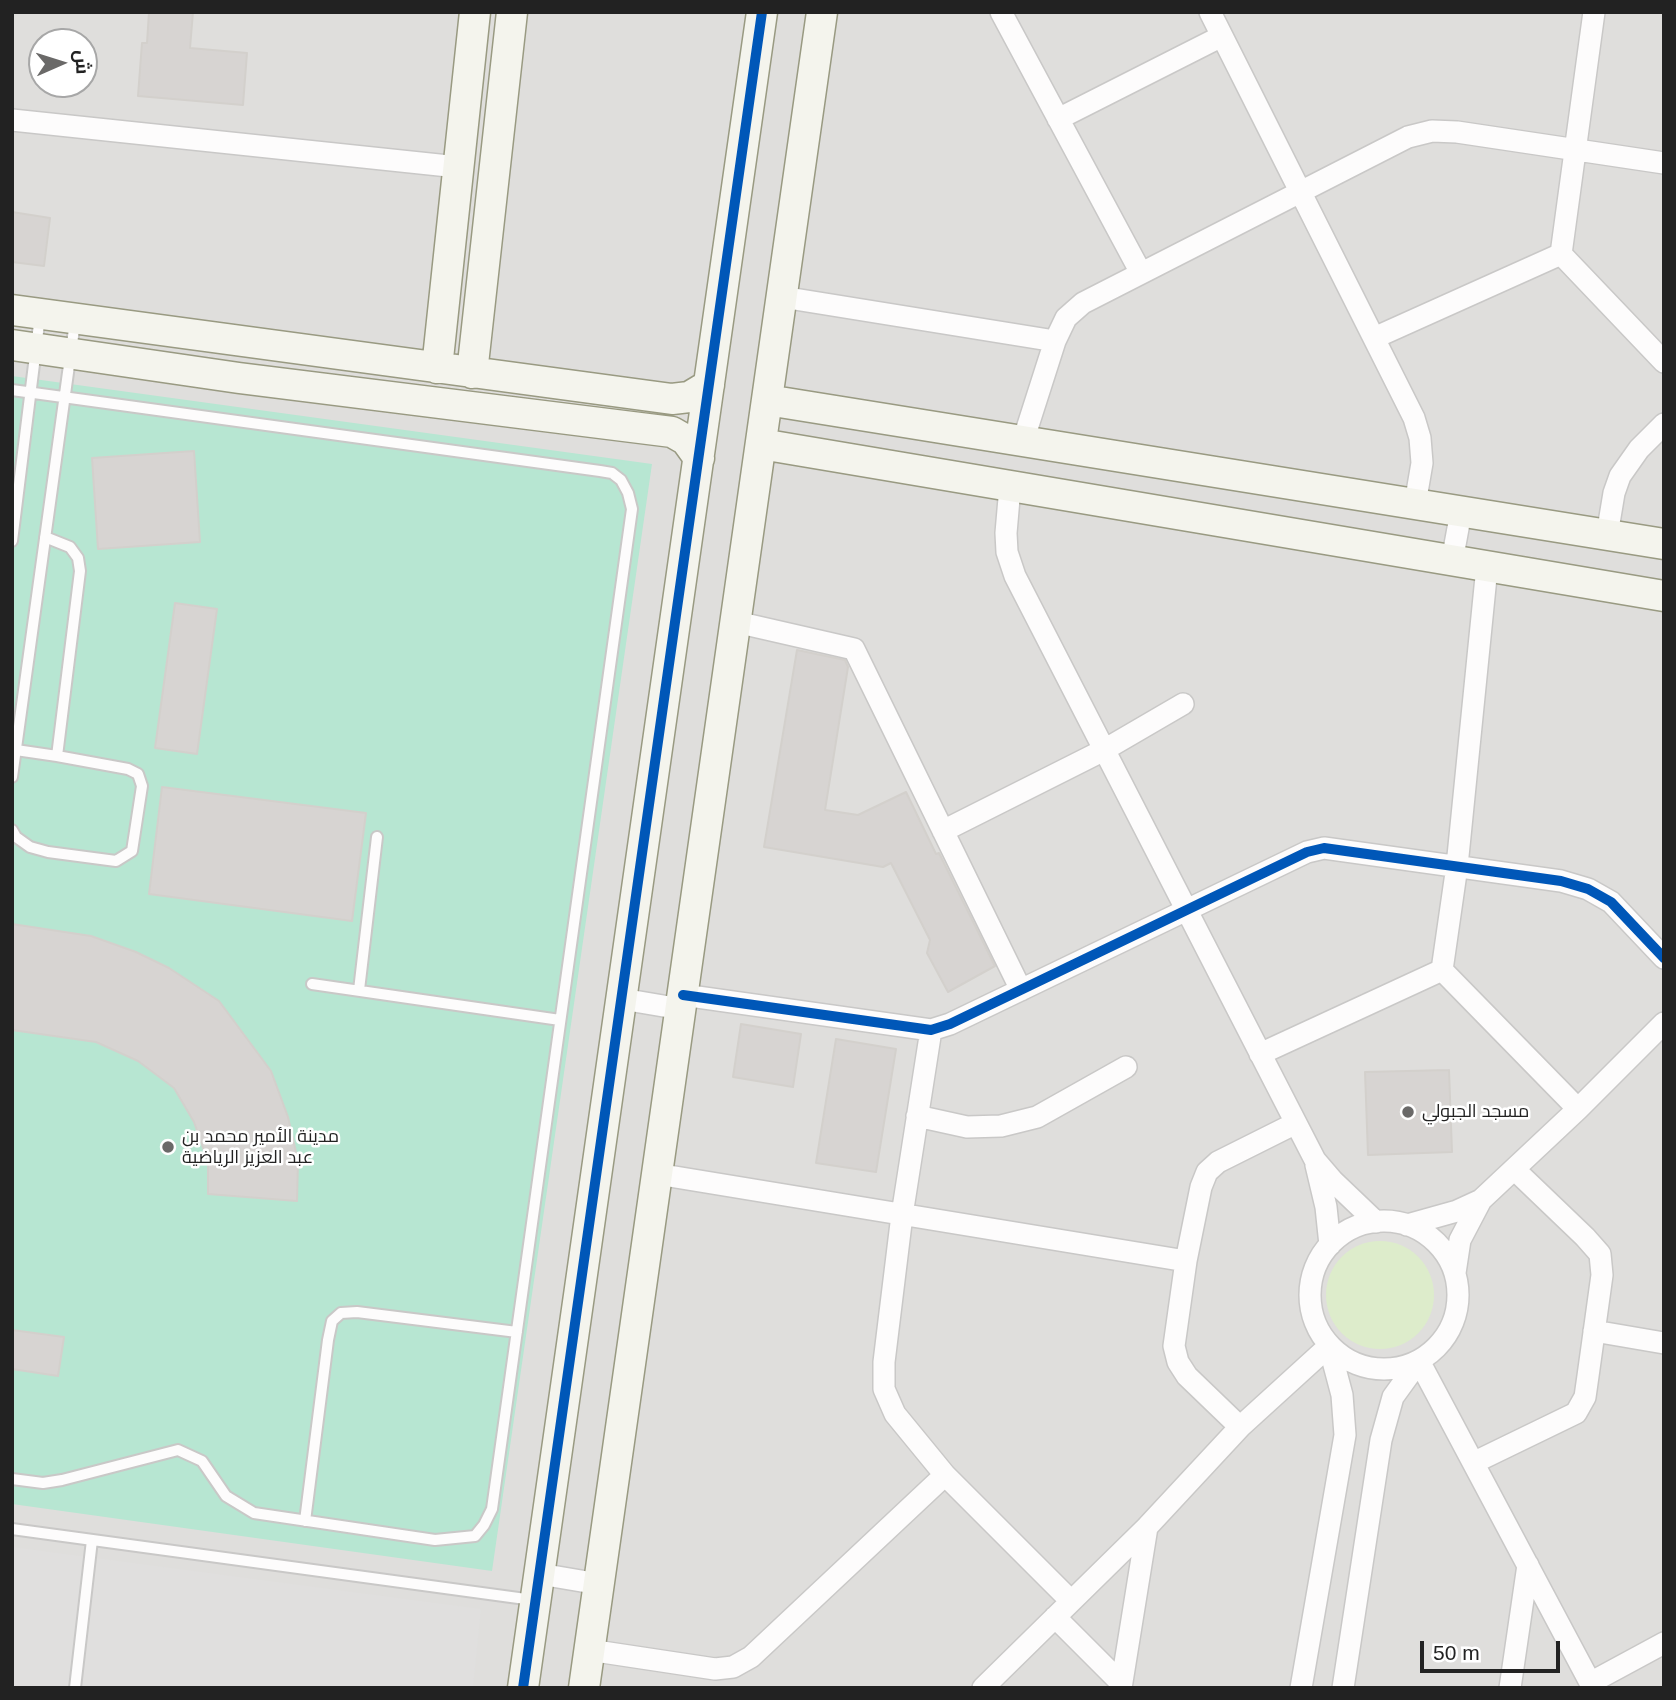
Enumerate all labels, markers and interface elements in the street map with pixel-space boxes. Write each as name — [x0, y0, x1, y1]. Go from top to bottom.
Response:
north arrow — [28, 28, 98, 98]
text: ش — [71, 49, 94, 75]
place label: مسجد الجبولي — [1422, 1101, 1529, 1123]
marker: مسجد الجبولي — [1400, 1104, 1416, 1120]
place label: مدينة الأمير محمد بن عبد العزيز الرياضية — [182, 1126, 339, 1168]
marker: مدينة الأمير محمد بن عبد العزيز الرياضية — [160, 1139, 176, 1155]
scale bar — [1424, 1626, 1564, 1670]
text: 50 m — [1433, 1641, 1480, 1664]

